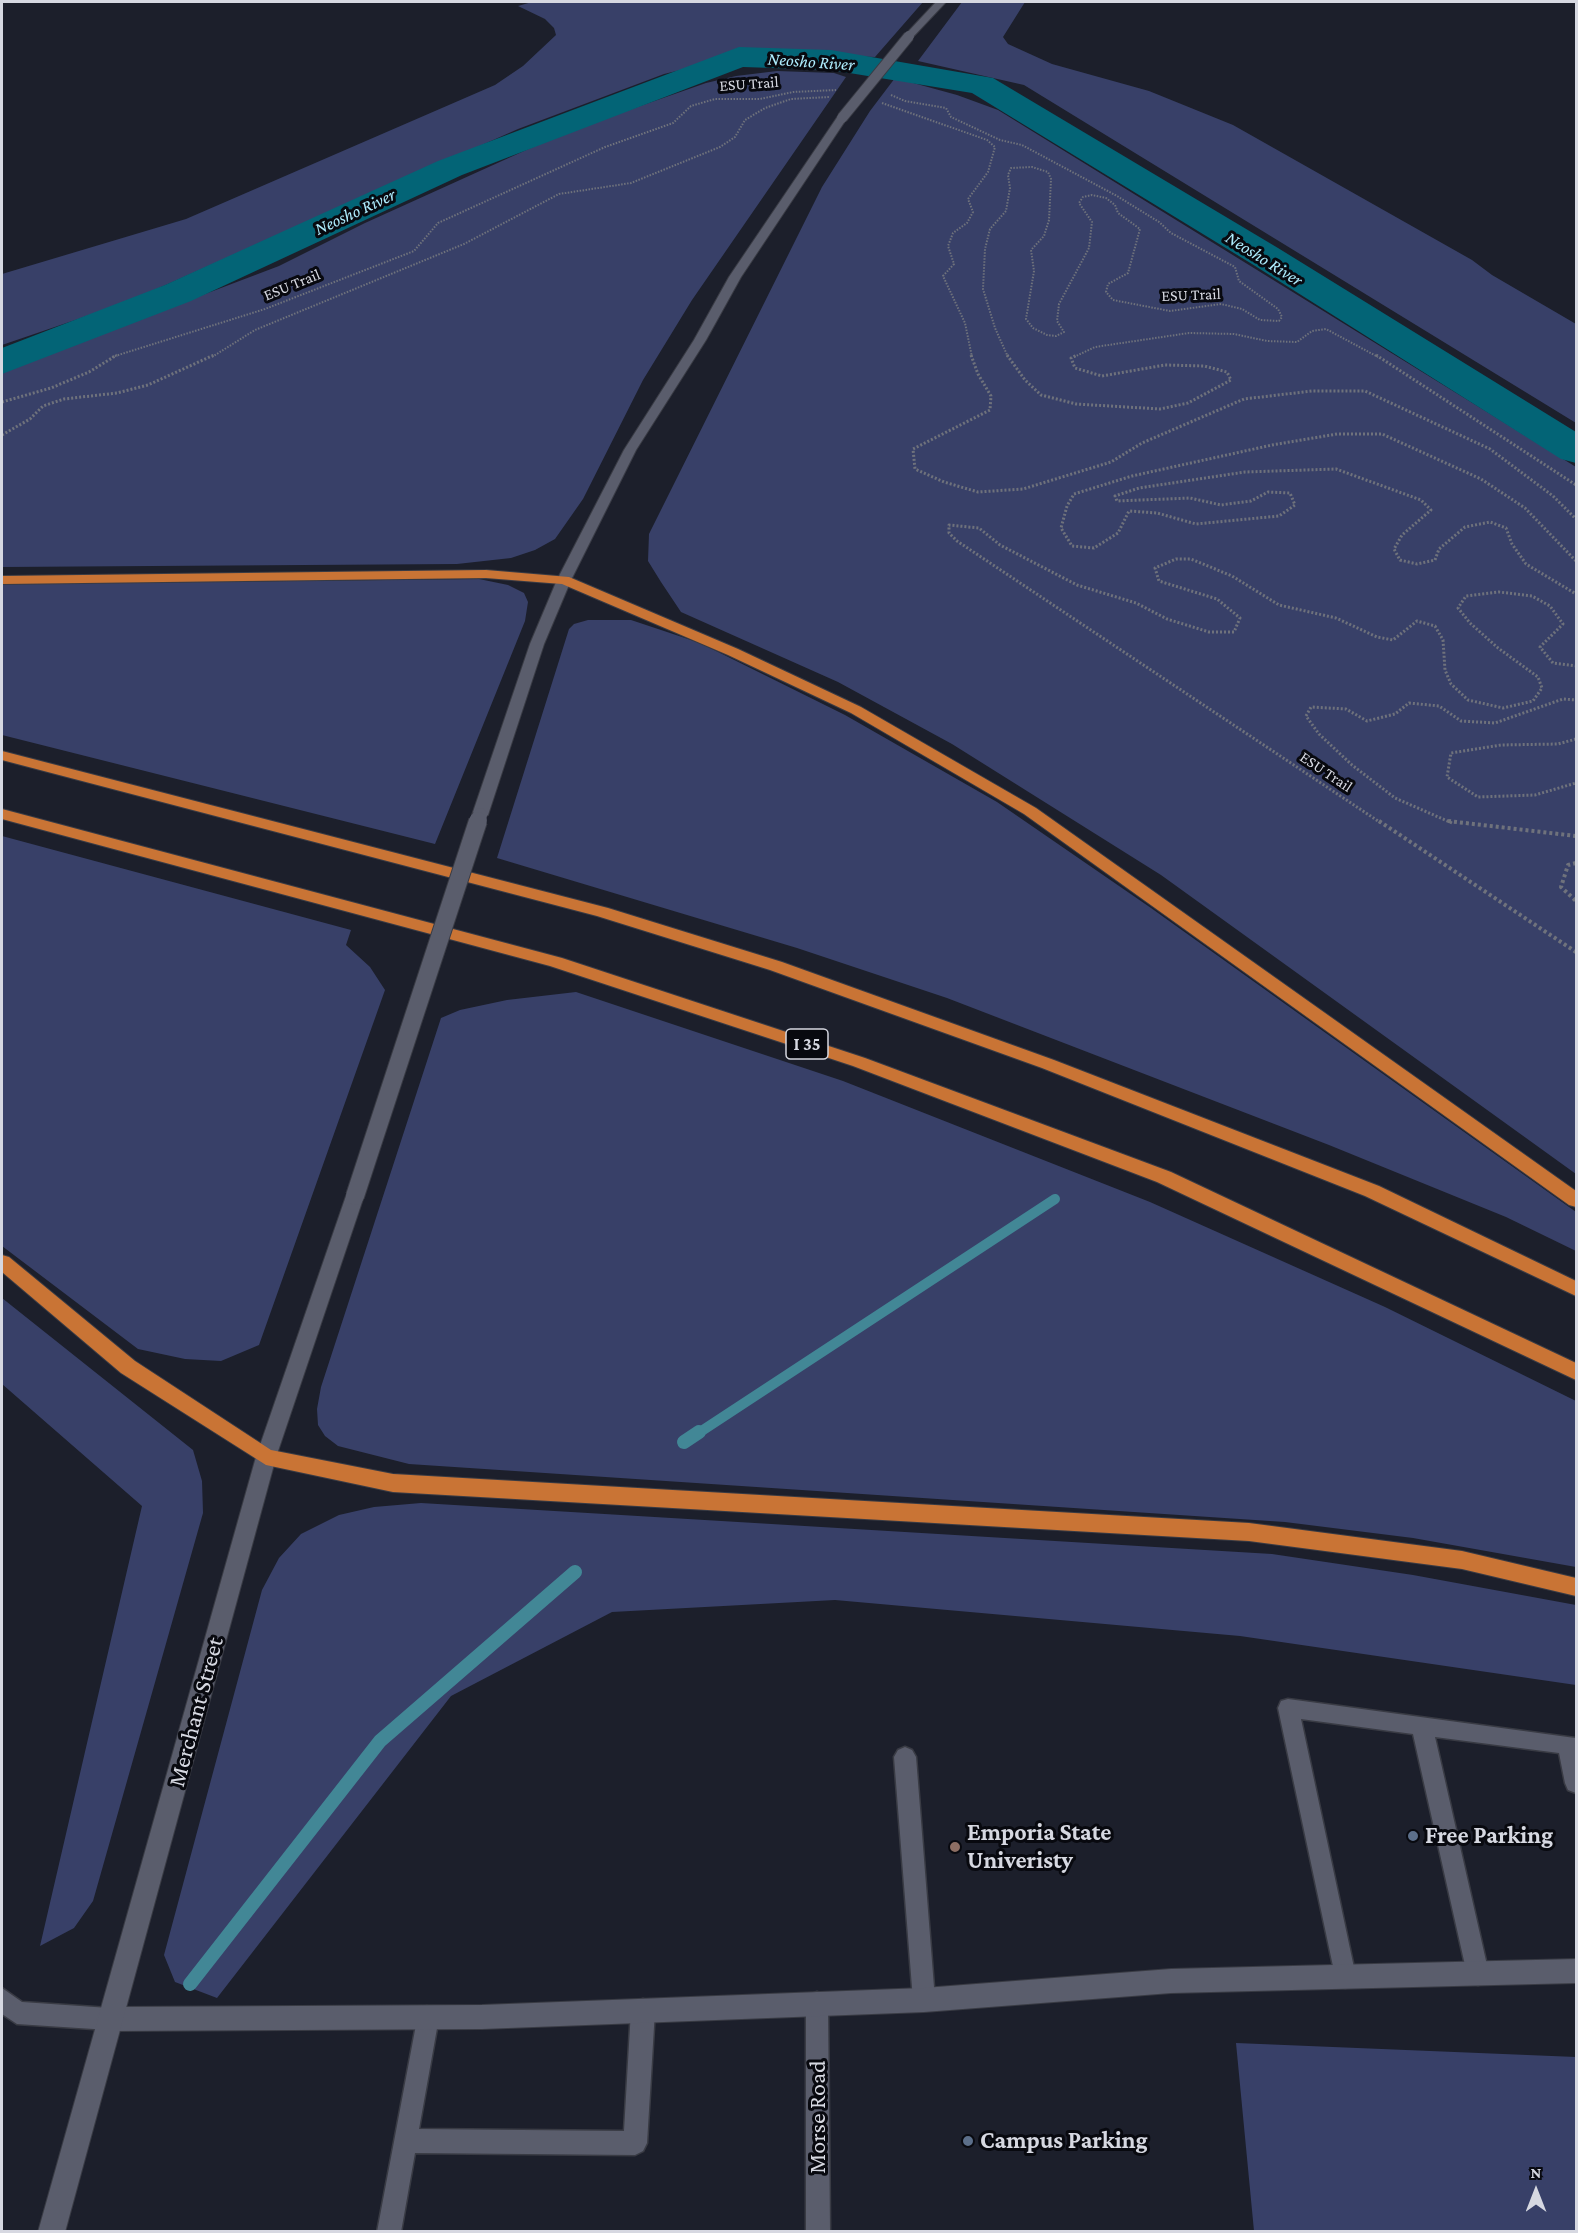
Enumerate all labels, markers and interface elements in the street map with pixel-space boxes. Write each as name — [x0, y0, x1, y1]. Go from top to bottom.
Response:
water label: Neosho River — [767, 48, 855, 76]
street label: ESU Trail — [719, 72, 779, 96]
water label: Neosho River — [311, 184, 399, 240]
water label: Neosho River — [1221, 227, 1307, 291]
street label: ESU Trail — [261, 265, 323, 305]
street label: ESU Trail — [1161, 284, 1221, 306]
street label: ESU Trail — [1296, 747, 1356, 797]
road number: I 35 — [786, 1029, 828, 1059]
street label: Merchant Street — [162, 1634, 230, 1790]
place label: Emporia State Univeristy — [967, 1819, 1111, 1875]
place label: Free Parking — [1425, 1822, 1553, 1850]
marker: Free Parking — [1406, 1829, 1420, 1843]
marker: Emporia State Univeristy — [948, 1840, 962, 1854]
street label: Morse Road — [804, 2060, 832, 2174]
place label: Campus Parking — [980, 2127, 1148, 2155]
marker: Campus Parking — [961, 2134, 975, 2148]
north arrow — [1506, 2161, 1566, 2221]
text: N — [1531, 2164, 1541, 2181]

